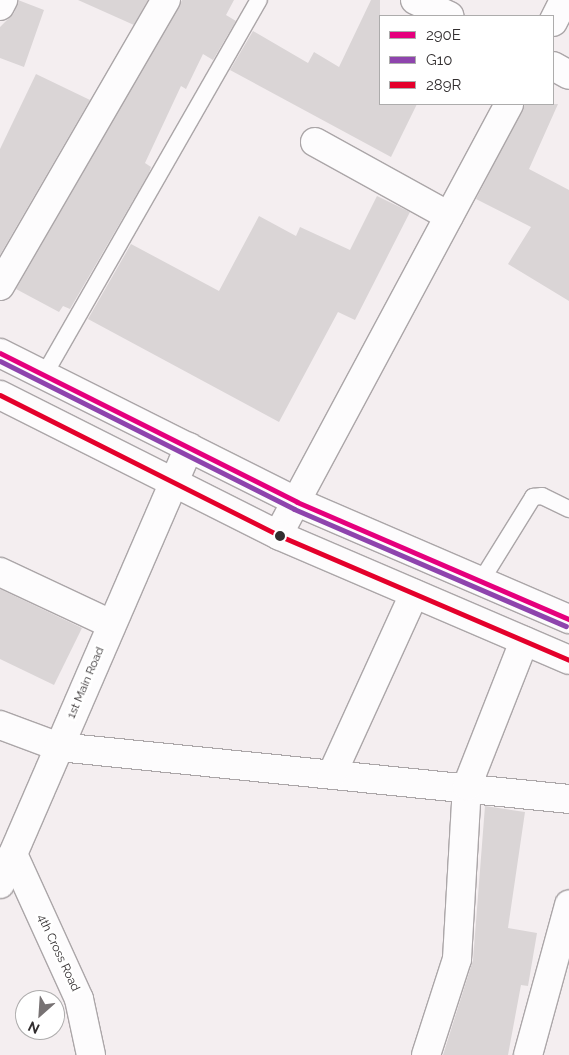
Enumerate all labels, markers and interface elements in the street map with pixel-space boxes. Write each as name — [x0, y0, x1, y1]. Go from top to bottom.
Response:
legend — [379, 15, 554, 105]
text: 290E — [426, 26, 461, 44]
text: G10 — [426, 51, 452, 69]
text: 289R — [426, 76, 461, 94]
unlabelled marker — [275, 531, 285, 541]
street label: 1st Main Road — [64, 645, 108, 721]
street label: 4th Cross Road — [34, 912, 82, 994]
north arrow — [15, 990, 65, 1040]
text: N — [26, 1018, 42, 1037]

